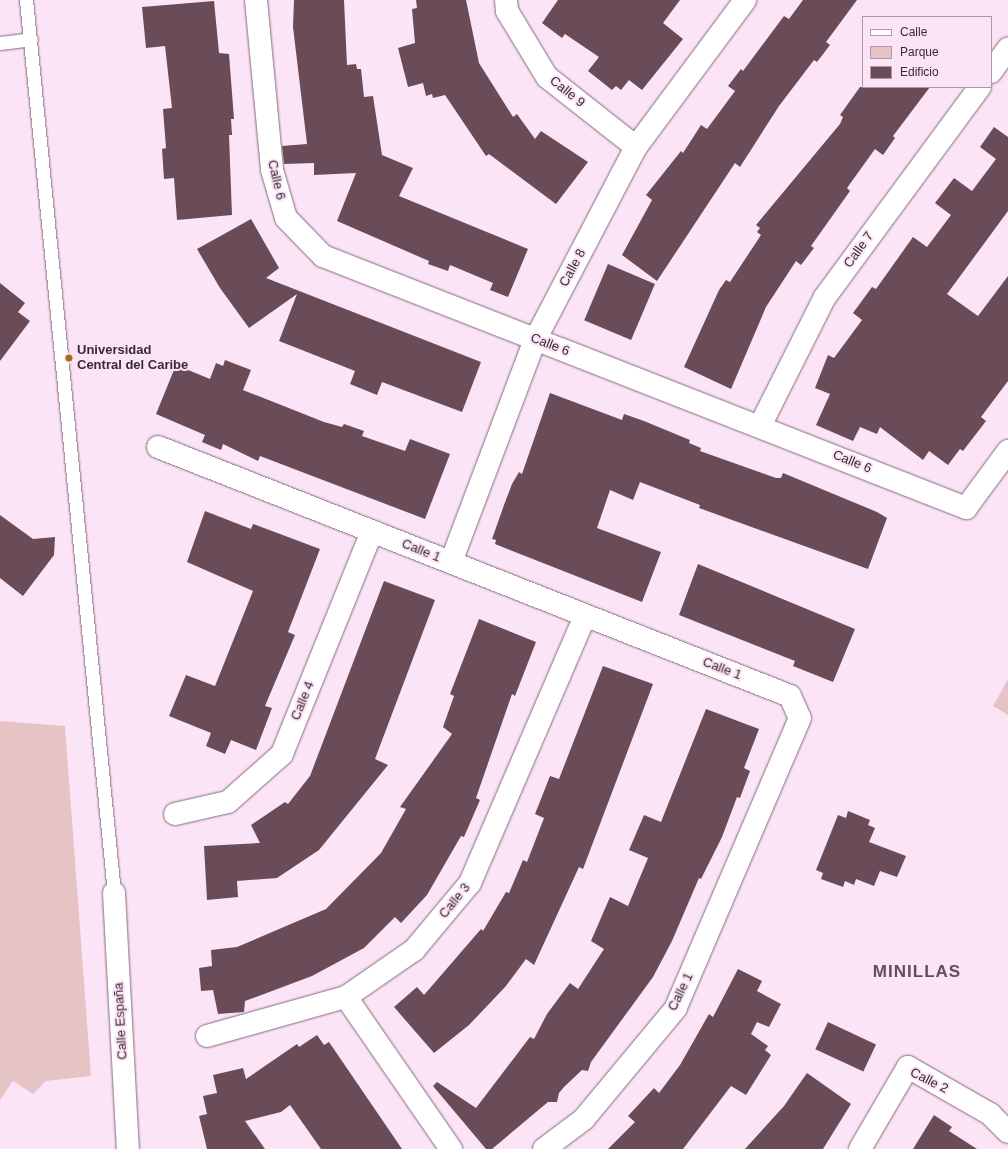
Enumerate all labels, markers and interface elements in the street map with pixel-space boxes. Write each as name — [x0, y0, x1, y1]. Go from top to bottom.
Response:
legend — [862, 16, 992, 88]
text: Calle — [900, 25, 927, 39]
text: Parque — [900, 45, 939, 59]
text: Edificio — [900, 65, 939, 79]
street label: Calle 9 — [546, 73, 588, 111]
street label: Calle 6 — [264, 159, 288, 201]
street label: Calle 7 — [841, 229, 877, 271]
street label: Calle 8 — [557, 246, 589, 290]
street label: Calle 6 — [528, 330, 572, 360]
place label: Universidad Central del Caribe — [77, 343, 188, 374]
marker: Universidad Central del Caribe — [64, 353, 74, 363]
street label: Calle 6 — [830, 447, 874, 477]
street label: Calle 1 — [399, 536, 443, 566]
street label: Calle 1 — [700, 654, 744, 684]
street label: Calle 4 — [288, 679, 318, 723]
street label: Calle 3 — [436, 880, 474, 922]
district label: MINILLAS — [873, 962, 961, 982]
street label: Calle 1 — [665, 970, 697, 1014]
street label: Calle España — [111, 982, 131, 1060]
street label: Calle 2 — [907, 1065, 951, 1097]

